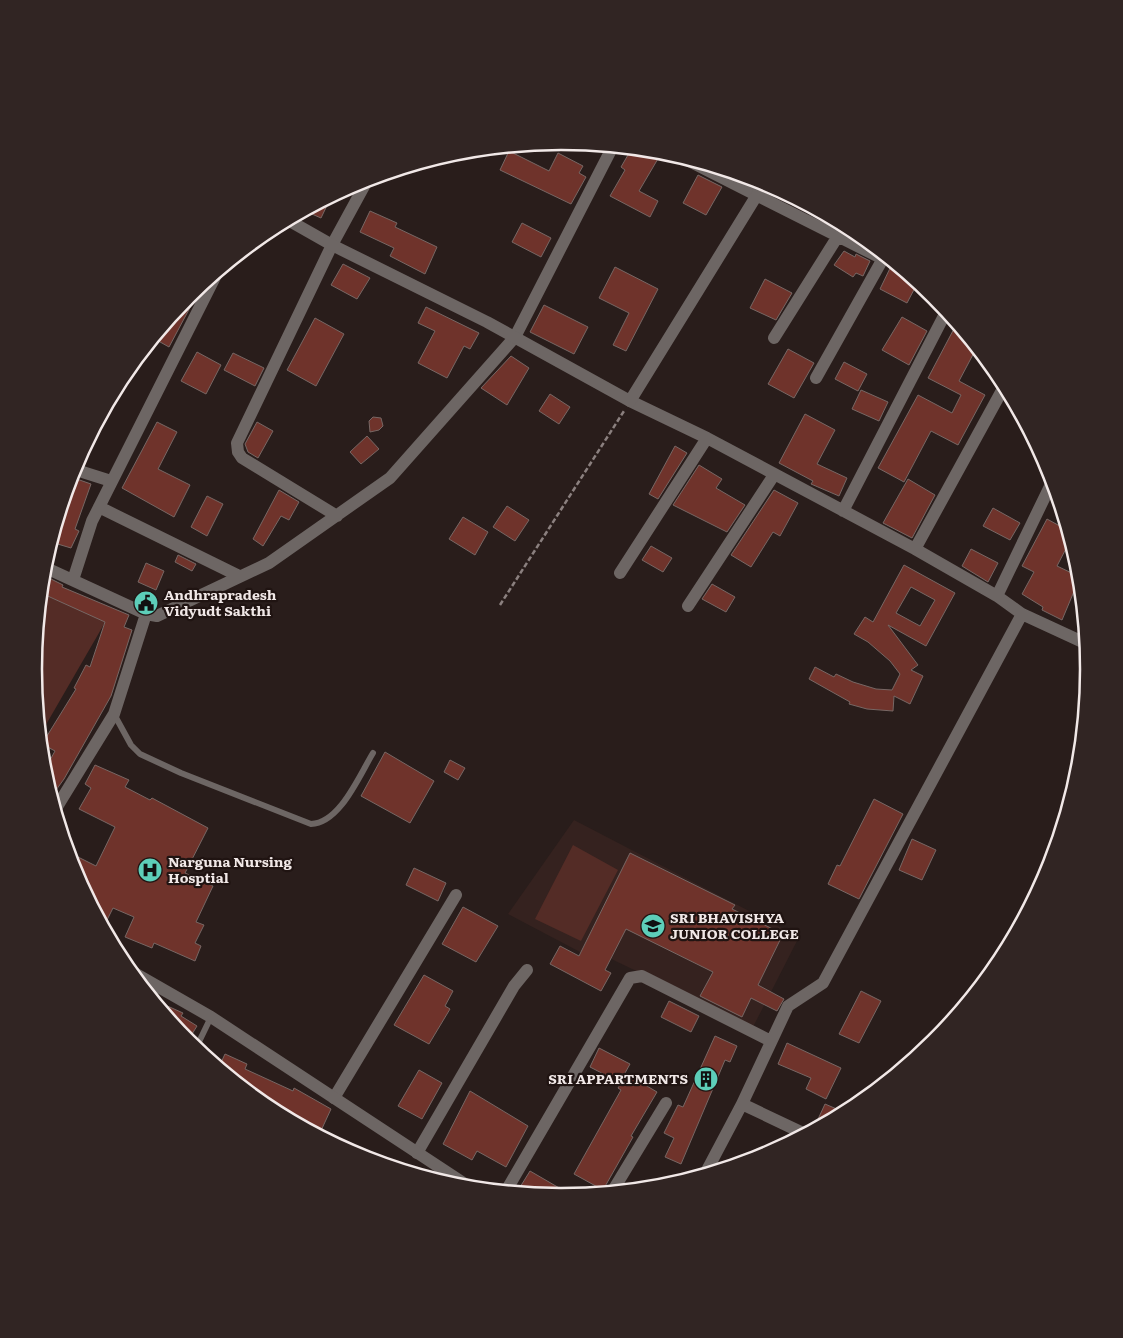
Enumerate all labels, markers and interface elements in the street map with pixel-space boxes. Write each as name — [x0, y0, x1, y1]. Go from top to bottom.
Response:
place label: Andhrapradesh Vidyudt Sakthi — [164, 584, 277, 620]
public building icon: Andhrapradesh Vidyudt Sakthi — [133, 590, 159, 616]
place label: Narguna Nursing Hosptial — [168, 851, 293, 887]
hospital icon: Narguna Nursing Hosptial — [137, 857, 163, 883]
place label: SRI BHAVISHYA JUNIOR COLLEGE — [670, 907, 799, 943]
school or university icon: SRI BHAVISHYA JUNIOR COLLEGE — [640, 913, 666, 939]
building icon: SRI APPARTMENTS — [693, 1066, 719, 1092]
place label: SRI APPARTMENTS — [548, 1068, 688, 1088]

